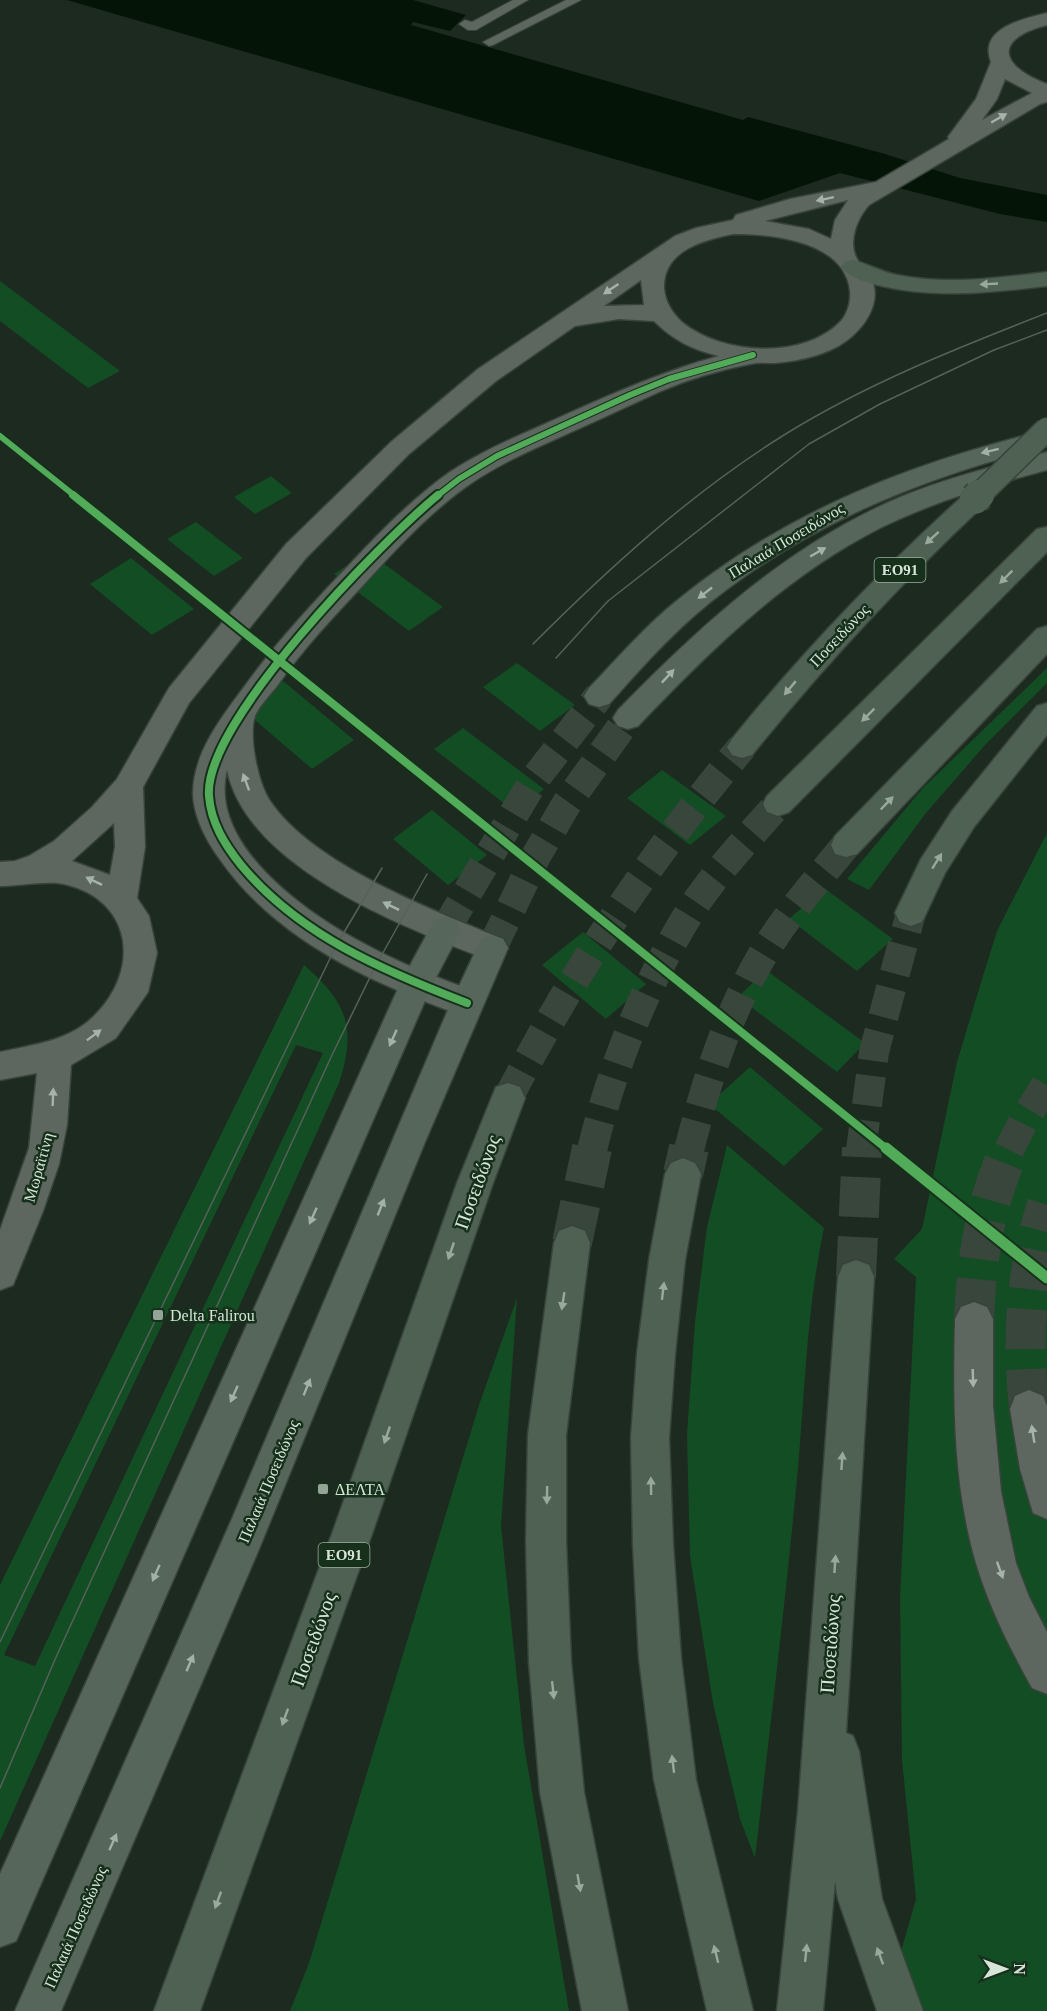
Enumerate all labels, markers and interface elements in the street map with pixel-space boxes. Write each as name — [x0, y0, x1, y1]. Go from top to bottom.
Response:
one-way arrow — [991, 113, 1007, 124]
one-way arrow — [815, 195, 834, 204]
one-way arrow — [979, 279, 998, 288]
one-way arrow — [603, 283, 619, 294]
one-way arrow — [981, 447, 999, 457]
street label: Παλαιά Ποσειδώνος — [725, 499, 848, 582]
one-way arrow — [925, 531, 939, 545]
one-way arrow — [810, 547, 827, 557]
road number: ΕΟ91 — [874, 558, 926, 582]
one-way arrow — [998, 570, 1013, 584]
one-way arrow — [697, 586, 713, 599]
street label: Ποσειδώνος — [806, 600, 873, 670]
one-way arrow — [661, 668, 675, 683]
one-way arrow — [784, 680, 797, 695]
one-way arrow — [860, 708, 875, 722]
one-way arrow — [241, 773, 251, 791]
one-way arrow — [879, 797, 893, 811]
one-way arrow — [931, 853, 942, 869]
one-way arrow — [85, 876, 102, 885]
one-way arrow — [383, 901, 400, 910]
one-way arrow — [388, 1029, 397, 1046]
one-way arrow — [86, 1030, 101, 1042]
one-way arrow — [48, 1088, 58, 1107]
street label: Μωραϊτίνη — [20, 1130, 58, 1204]
street label: Ποσειδώνος — [450, 1132, 504, 1232]
one-way arrow — [376, 1197, 386, 1215]
one-way arrow — [309, 1207, 318, 1224]
one-way arrow — [446, 1242, 456, 1260]
one-way arrow — [659, 1282, 668, 1301]
one-way arrow — [559, 1292, 568, 1311]
place label: Delta Falirou — [170, 1307, 255, 1324]
marker: Delta Falirou — [151, 1308, 165, 1322]
one-way arrow — [968, 1368, 977, 1387]
one-way arrow — [303, 1378, 312, 1396]
one-way arrow — [229, 1385, 238, 1403]
street label: Παλαιά Ποσειδώνος — [235, 1417, 302, 1545]
one-way arrow — [1028, 1424, 1037, 1443]
one-way arrow — [381, 1426, 391, 1444]
one-way arrow — [837, 1451, 847, 1470]
one-way arrow — [647, 1476, 656, 1495]
place label: ΔΕΛΤΑ — [335, 1481, 385, 1498]
marker: ΔΕΛΤΑ — [316, 1482, 330, 1496]
one-way arrow — [542, 1485, 551, 1504]
road number: ΕΟ91 — [318, 1543, 370, 1567]
one-way arrow — [830, 1555, 840, 1574]
one-way arrow — [995, 1561, 1005, 1579]
one-way arrow — [151, 1564, 161, 1582]
street label: Ποσειδώνος — [286, 1589, 340, 1689]
street label: Ποσειδώνος — [816, 1594, 844, 1694]
one-way arrow — [185, 1654, 195, 1672]
one-way arrow — [548, 1680, 558, 1699]
one-way arrow — [280, 1708, 289, 1726]
one-way arrow — [669, 1755, 678, 1774]
one-way arrow — [108, 1833, 118, 1851]
street label: Παλαιά Ποσειδώνος — [41, 1863, 110, 1991]
one-way arrow — [575, 1873, 584, 1892]
one-way arrow — [213, 1891, 222, 1909]
north arrow — [975, 1939, 1035, 1999]
one-way arrow — [801, 1943, 811, 1962]
one-way arrow — [711, 1945, 720, 1963]
one-way arrow — [875, 1947, 885, 1965]
text: N — [1011, 1963, 1028, 1975]

